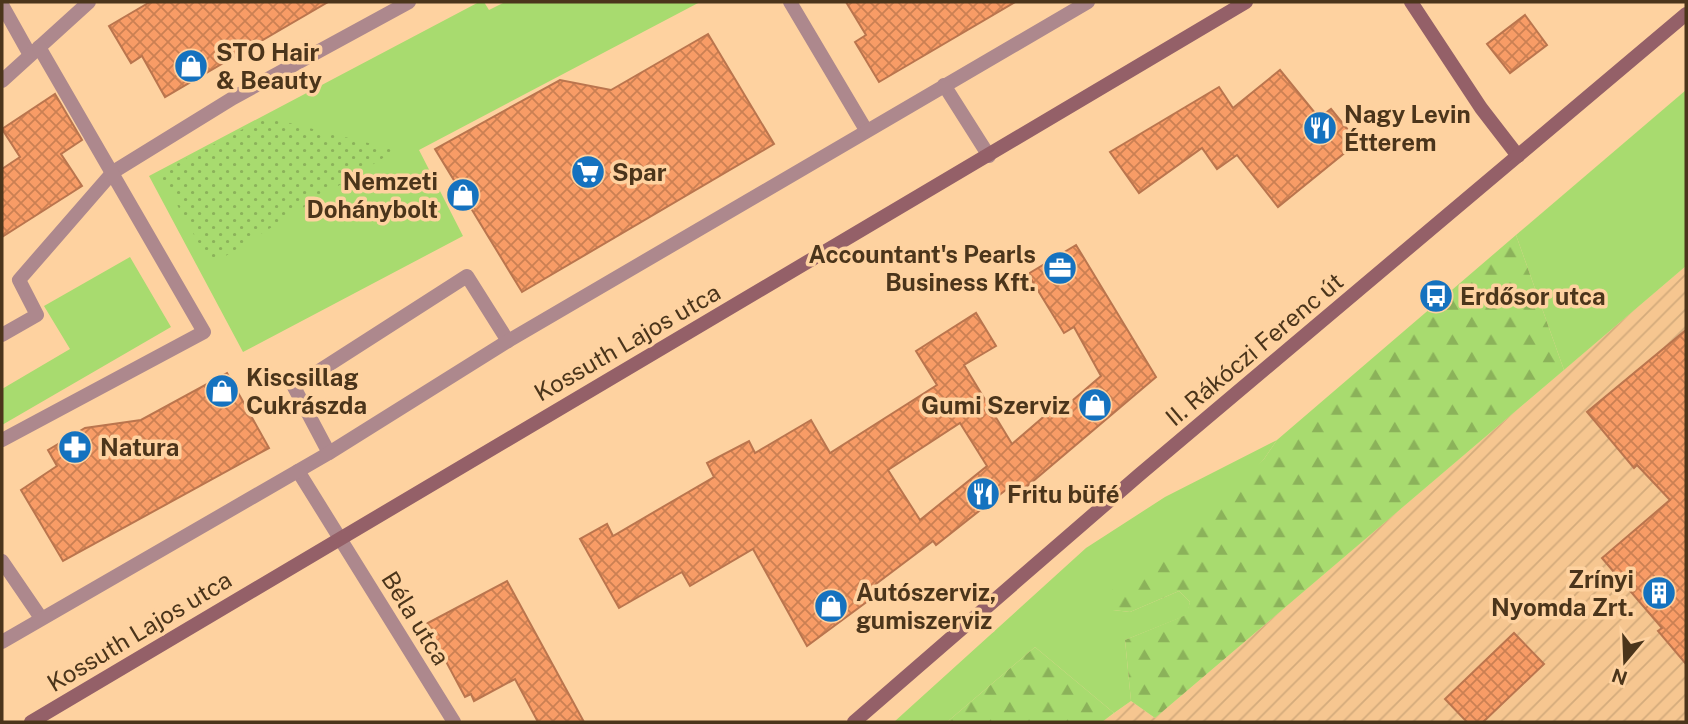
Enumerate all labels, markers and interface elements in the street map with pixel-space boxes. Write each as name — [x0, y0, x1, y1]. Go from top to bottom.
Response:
place label: STO Hair & Beauty — [216, 38, 322, 94]
shop icon: STO Hair & Beauty — [172, 47, 210, 85]
place label: Nagy Levin Étterem — [1344, 100, 1471, 156]
restaurant icon: Nagy Levin Étterem — [1301, 109, 1339, 147]
supermarket icon: Spar — [569, 153, 607, 191]
place label: Spar — [612, 158, 667, 186]
place label: Nemzeti Dohánybolt — [306, 167, 438, 223]
shop icon: Nemzeti Dohánybolt — [444, 176, 482, 214]
place label: Accountant's Pearls Business Kft. — [808, 240, 1036, 296]
office icon: Accountant's Pearls Business Kft. — [1041, 249, 1079, 287]
street label: II. Rákóczi Ferenc út — [1160, 267, 1348, 431]
street label: Kossuth Lajos utca — [529, 277, 725, 407]
bus stop icon: Erdősor utca — [1417, 277, 1455, 315]
place label: Erdősor utca — [1460, 282, 1606, 310]
place label: Kiscsillag Cukrászda — [246, 363, 367, 419]
shop icon: Kiscsillag Cukrászda — [203, 372, 241, 410]
shop icon: Gumi Szerviz — [1076, 386, 1114, 424]
place label: Gumi Szerviz — [921, 391, 1070, 419]
pharmacy icon: Natura — [56, 428, 94, 466]
place label: Natura — [100, 433, 179, 461]
restaurant icon: Fritu büfé — [964, 475, 1002, 513]
place label: Fritu büfé — [1007, 480, 1120, 508]
street label: Kossuth Lajos utca — [42, 565, 236, 697]
place label: Zrínyi Nyomda Zrt. — [1491, 565, 1634, 621]
street label: Béla utca — [376, 566, 456, 670]
building icon: Zrínyi Nyomda Zrt. — [1640, 574, 1678, 612]
place label: Autószerviz, gumiszerviz — [856, 578, 997, 634]
shop icon: Autószerviz, gumiszerviz — [812, 587, 850, 625]
north arrow — [1590, 626, 1660, 696]
text: N — [1609, 664, 1630, 690]

